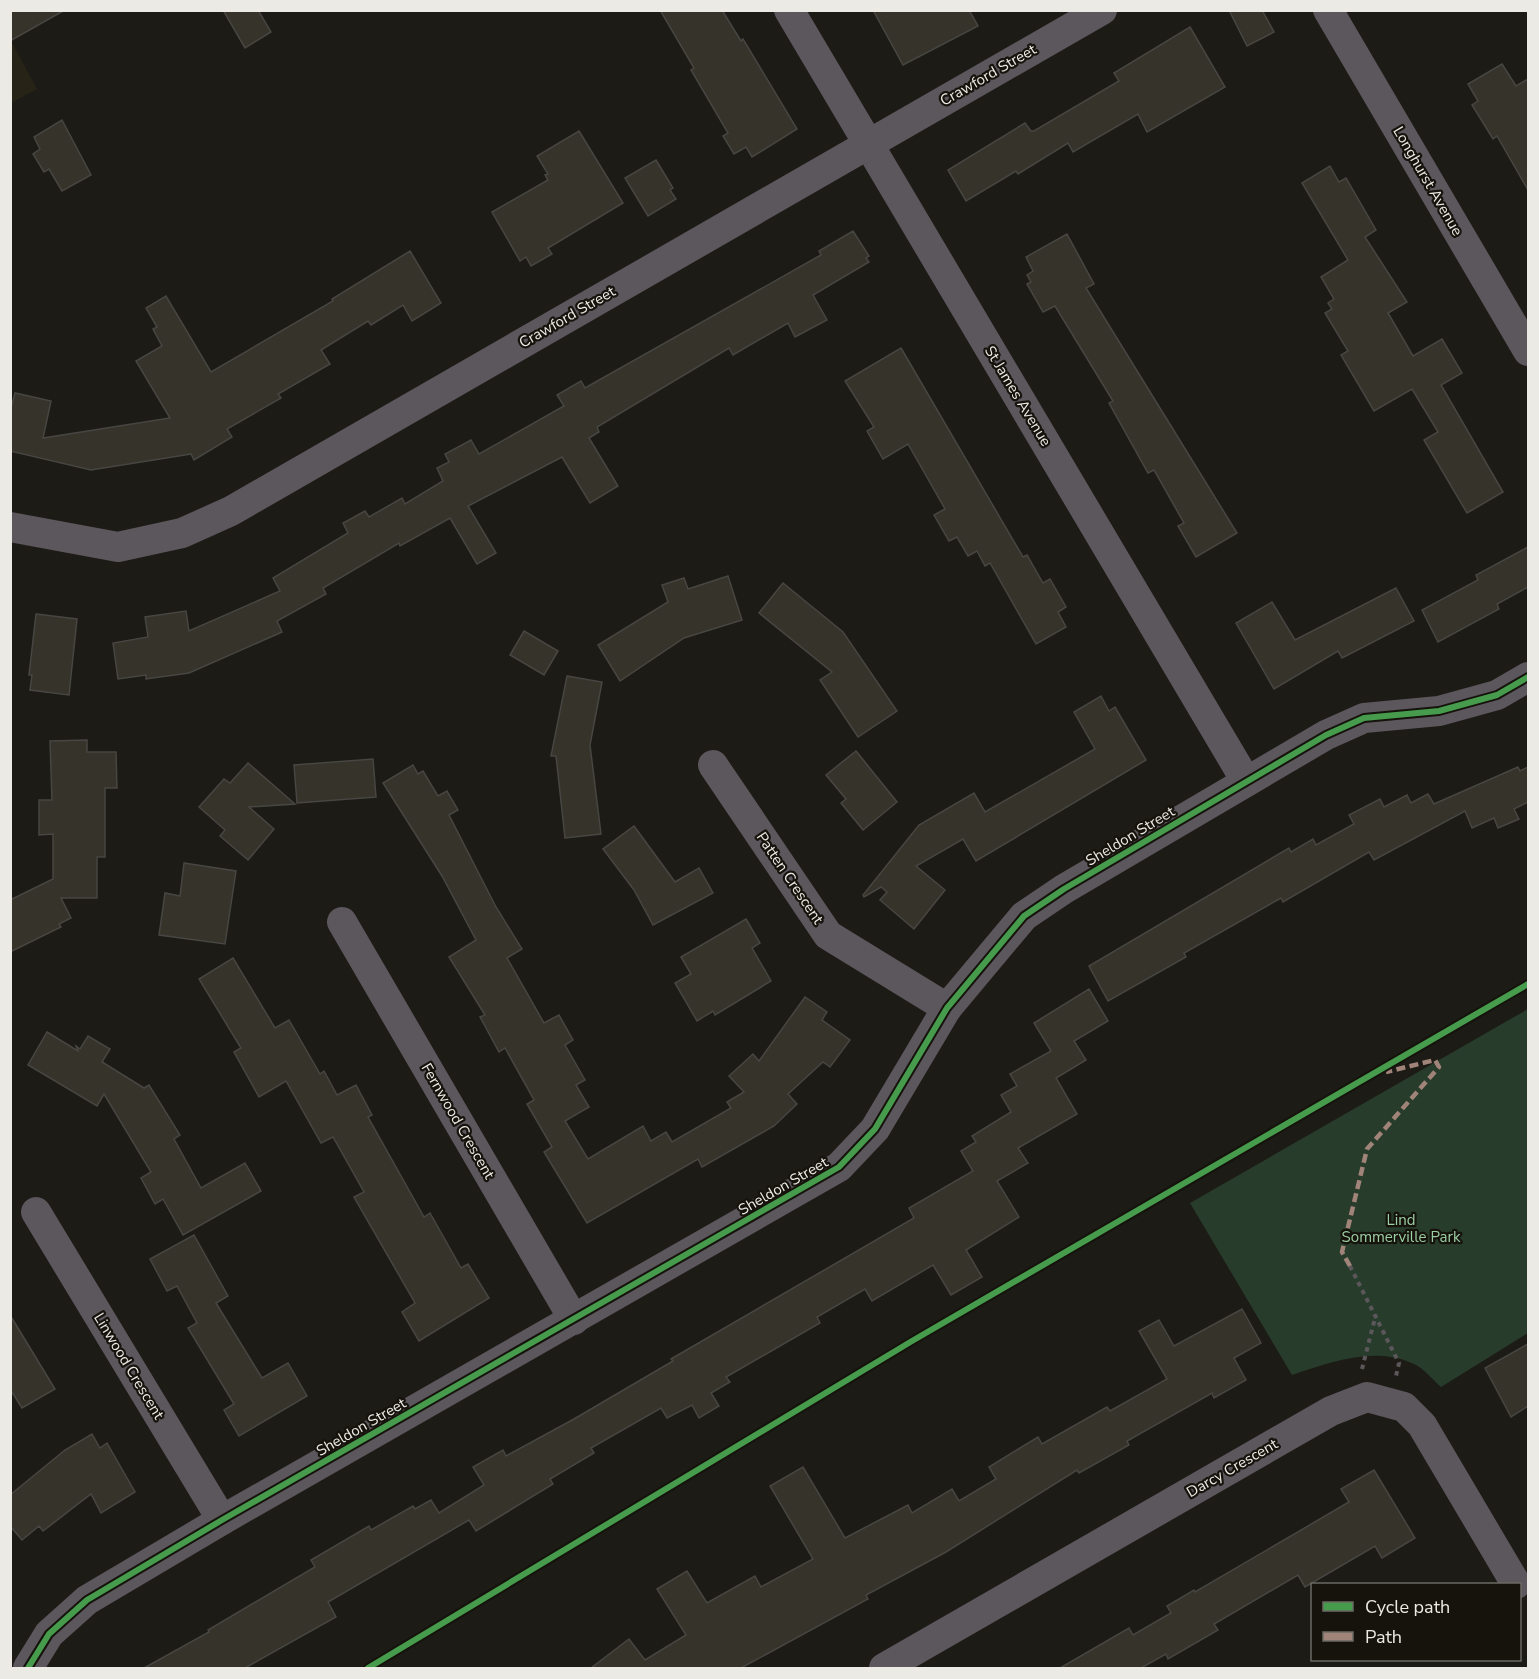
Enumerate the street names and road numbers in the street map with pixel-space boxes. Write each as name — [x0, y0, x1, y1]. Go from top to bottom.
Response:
street label: Crawford Street — [936, 39, 1040, 111]
street label: Longhurst Avenue — [1389, 123, 1467, 239]
street label: Crawford Street — [515, 281, 619, 353]
street label: St James Avenue — [980, 342, 1056, 450]
street label: Sheldon Street — [1082, 801, 1179, 870]
street label: Patten Crescent — [752, 828, 829, 928]
street label: Fernwood Crescent — [417, 1059, 500, 1183]
street label: Sheldon Street — [734, 1152, 832, 1220]
street label: Linwood Crescent — [89, 1309, 169, 1424]
street label: Sheldon Street — [312, 1393, 410, 1461]
street label: Darcy Crescent — [1183, 1433, 1282, 1502]

